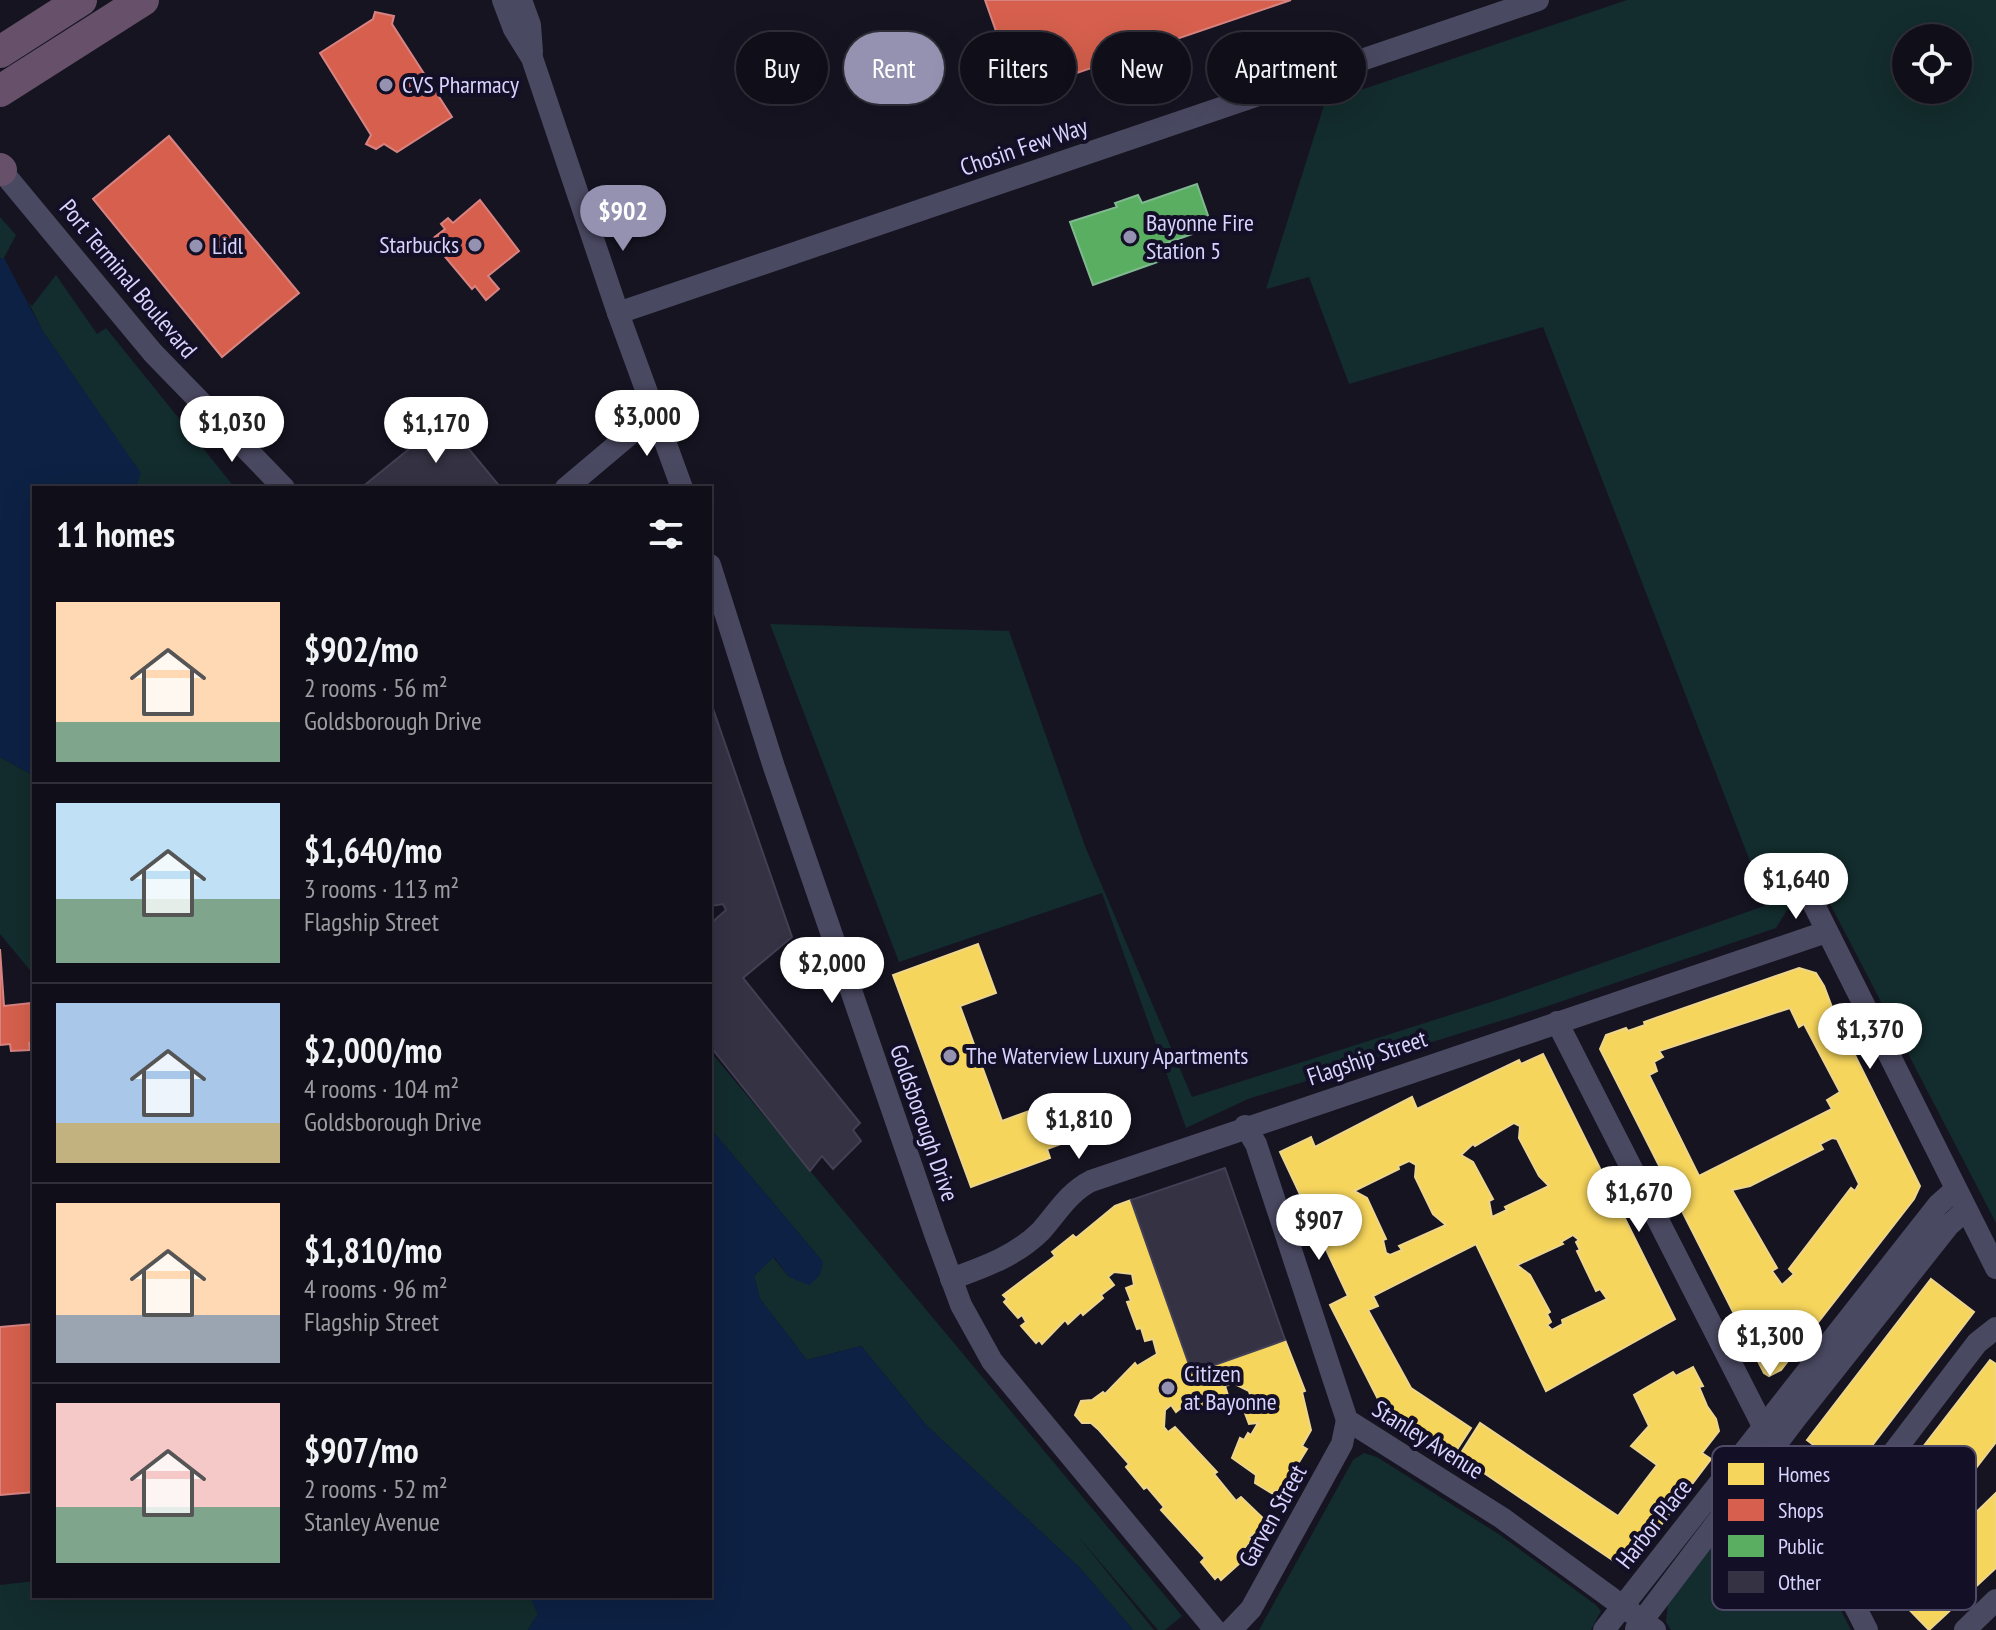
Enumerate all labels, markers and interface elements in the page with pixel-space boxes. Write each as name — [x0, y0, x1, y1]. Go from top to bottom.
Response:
map controls — [1892, 24, 1972, 104]
button: locate — [1892, 24, 1972, 104]
chip: Buy — [736, 32, 828, 104]
chip: Rent — [844, 32, 944, 104]
chip: Filters — [960, 32, 1076, 104]
chip: New — [1092, 32, 1191, 104]
chip: Apartment — [1207, 32, 1366, 104]
place label: CVS Pharmacy — [402, 69, 519, 100]
marker: CVS Pharmacy — [377, 76, 395, 94]
street label: Chosin Few Way — [956, 110, 1092, 183]
pin: $902 — [576, 185, 670, 253]
street label: Port Terminal Boulevard — [53, 193, 204, 365]
text: $902 — [598, 194, 648, 227]
place label: Bayonne Fire Station 5 — [1146, 207, 1254, 266]
marker: Bayonne Fire Station 5 — [1121, 228, 1139, 246]
place label: Starbucks — [379, 229, 459, 260]
place label: Lidl — [212, 230, 244, 261]
marker: Starbucks — [466, 236, 484, 254]
marker: Lidl — [187, 237, 205, 255]
pin: $3,000 — [582, 390, 712, 458]
pin: $1,030 — [167, 396, 297, 464]
pin: $1,170 — [371, 397, 501, 465]
text: $3,000 — [613, 399, 681, 432]
text: $1,030 — [198, 405, 266, 438]
text: $1,170 — [402, 406, 470, 439]
text: 11 homes — [56, 512, 175, 556]
icon: filters — [644, 512, 688, 556]
text: $902/mo — [304, 627, 419, 671]
icon: home — [120, 634, 216, 730]
text: 2 rooms · 56 m² — [304, 671, 448, 704]
text: Goldsborough Drive — [304, 704, 482, 737]
text: $1,640/mo — [304, 828, 442, 872]
icon: home — [120, 835, 216, 931]
pin: $1,640 — [1731, 853, 1861, 921]
text: $1,640 — [1762, 862, 1830, 895]
text: 3 rooms · 113 m² — [304, 872, 459, 905]
text: Flagship Street — [304, 905, 439, 938]
pin: $2,000 — [767, 937, 897, 1005]
text: $2,000 — [798, 946, 866, 979]
pin: $1,370 — [1805, 1003, 1935, 1071]
text: $1,370 — [1836, 1012, 1904, 1045]
street label: Flagship Street — [1303, 1022, 1431, 1092]
text: $2,000/mo — [304, 1028, 442, 1072]
icon: home — [120, 1035, 216, 1131]
street label: Goldsborough Drive — [883, 1040, 966, 1205]
place label: The Waterview Luxury Apartments — [966, 1040, 1248, 1071]
marker: The Waterview Luxury Apartments — [941, 1047, 959, 1065]
text: 4 rooms · 104 m² — [304, 1072, 459, 1105]
pin: $1,810 — [1014, 1093, 1144, 1161]
text: $1,810 — [1045, 1102, 1113, 1135]
text: Goldsborough Drive — [304, 1105, 482, 1138]
pin: $1,670 — [1574, 1166, 1704, 1234]
text: $1,670 — [1605, 1175, 1673, 1208]
pin: $907 — [1272, 1194, 1366, 1262]
text: $907 — [1294, 1203, 1344, 1236]
text: $1,810/mo — [304, 1228, 442, 1272]
icon: home — [120, 1235, 216, 1331]
text: 4 rooms · 96 m² — [304, 1272, 448, 1305]
text: Flagship Street — [304, 1305, 439, 1338]
pin: $1,300 — [1705, 1310, 1835, 1378]
text: $1,300 — [1736, 1319, 1804, 1352]
place label: Citizen at Bayonne — [1184, 1358, 1277, 1417]
marker: Citizen at Bayonne — [1159, 1379, 1177, 1397]
street label: Stanley Avenue — [1367, 1393, 1490, 1486]
text: $907/mo — [304, 1428, 419, 1472]
icon: home — [120, 1435, 216, 1531]
legend — [1712, 1446, 1976, 1610]
street label: Garven Street — [1232, 1459, 1314, 1572]
text: Homes — [1778, 1460, 1830, 1488]
text: 2 rooms · 52 m² — [304, 1472, 448, 1505]
street label: Harbor Place — [1609, 1473, 1698, 1575]
text: Shops — [1778, 1496, 1824, 1524]
text: Stanley Avenue — [304, 1505, 440, 1538]
text: Public — [1778, 1532, 1824, 1560]
text: Other — [1778, 1568, 1821, 1596]

